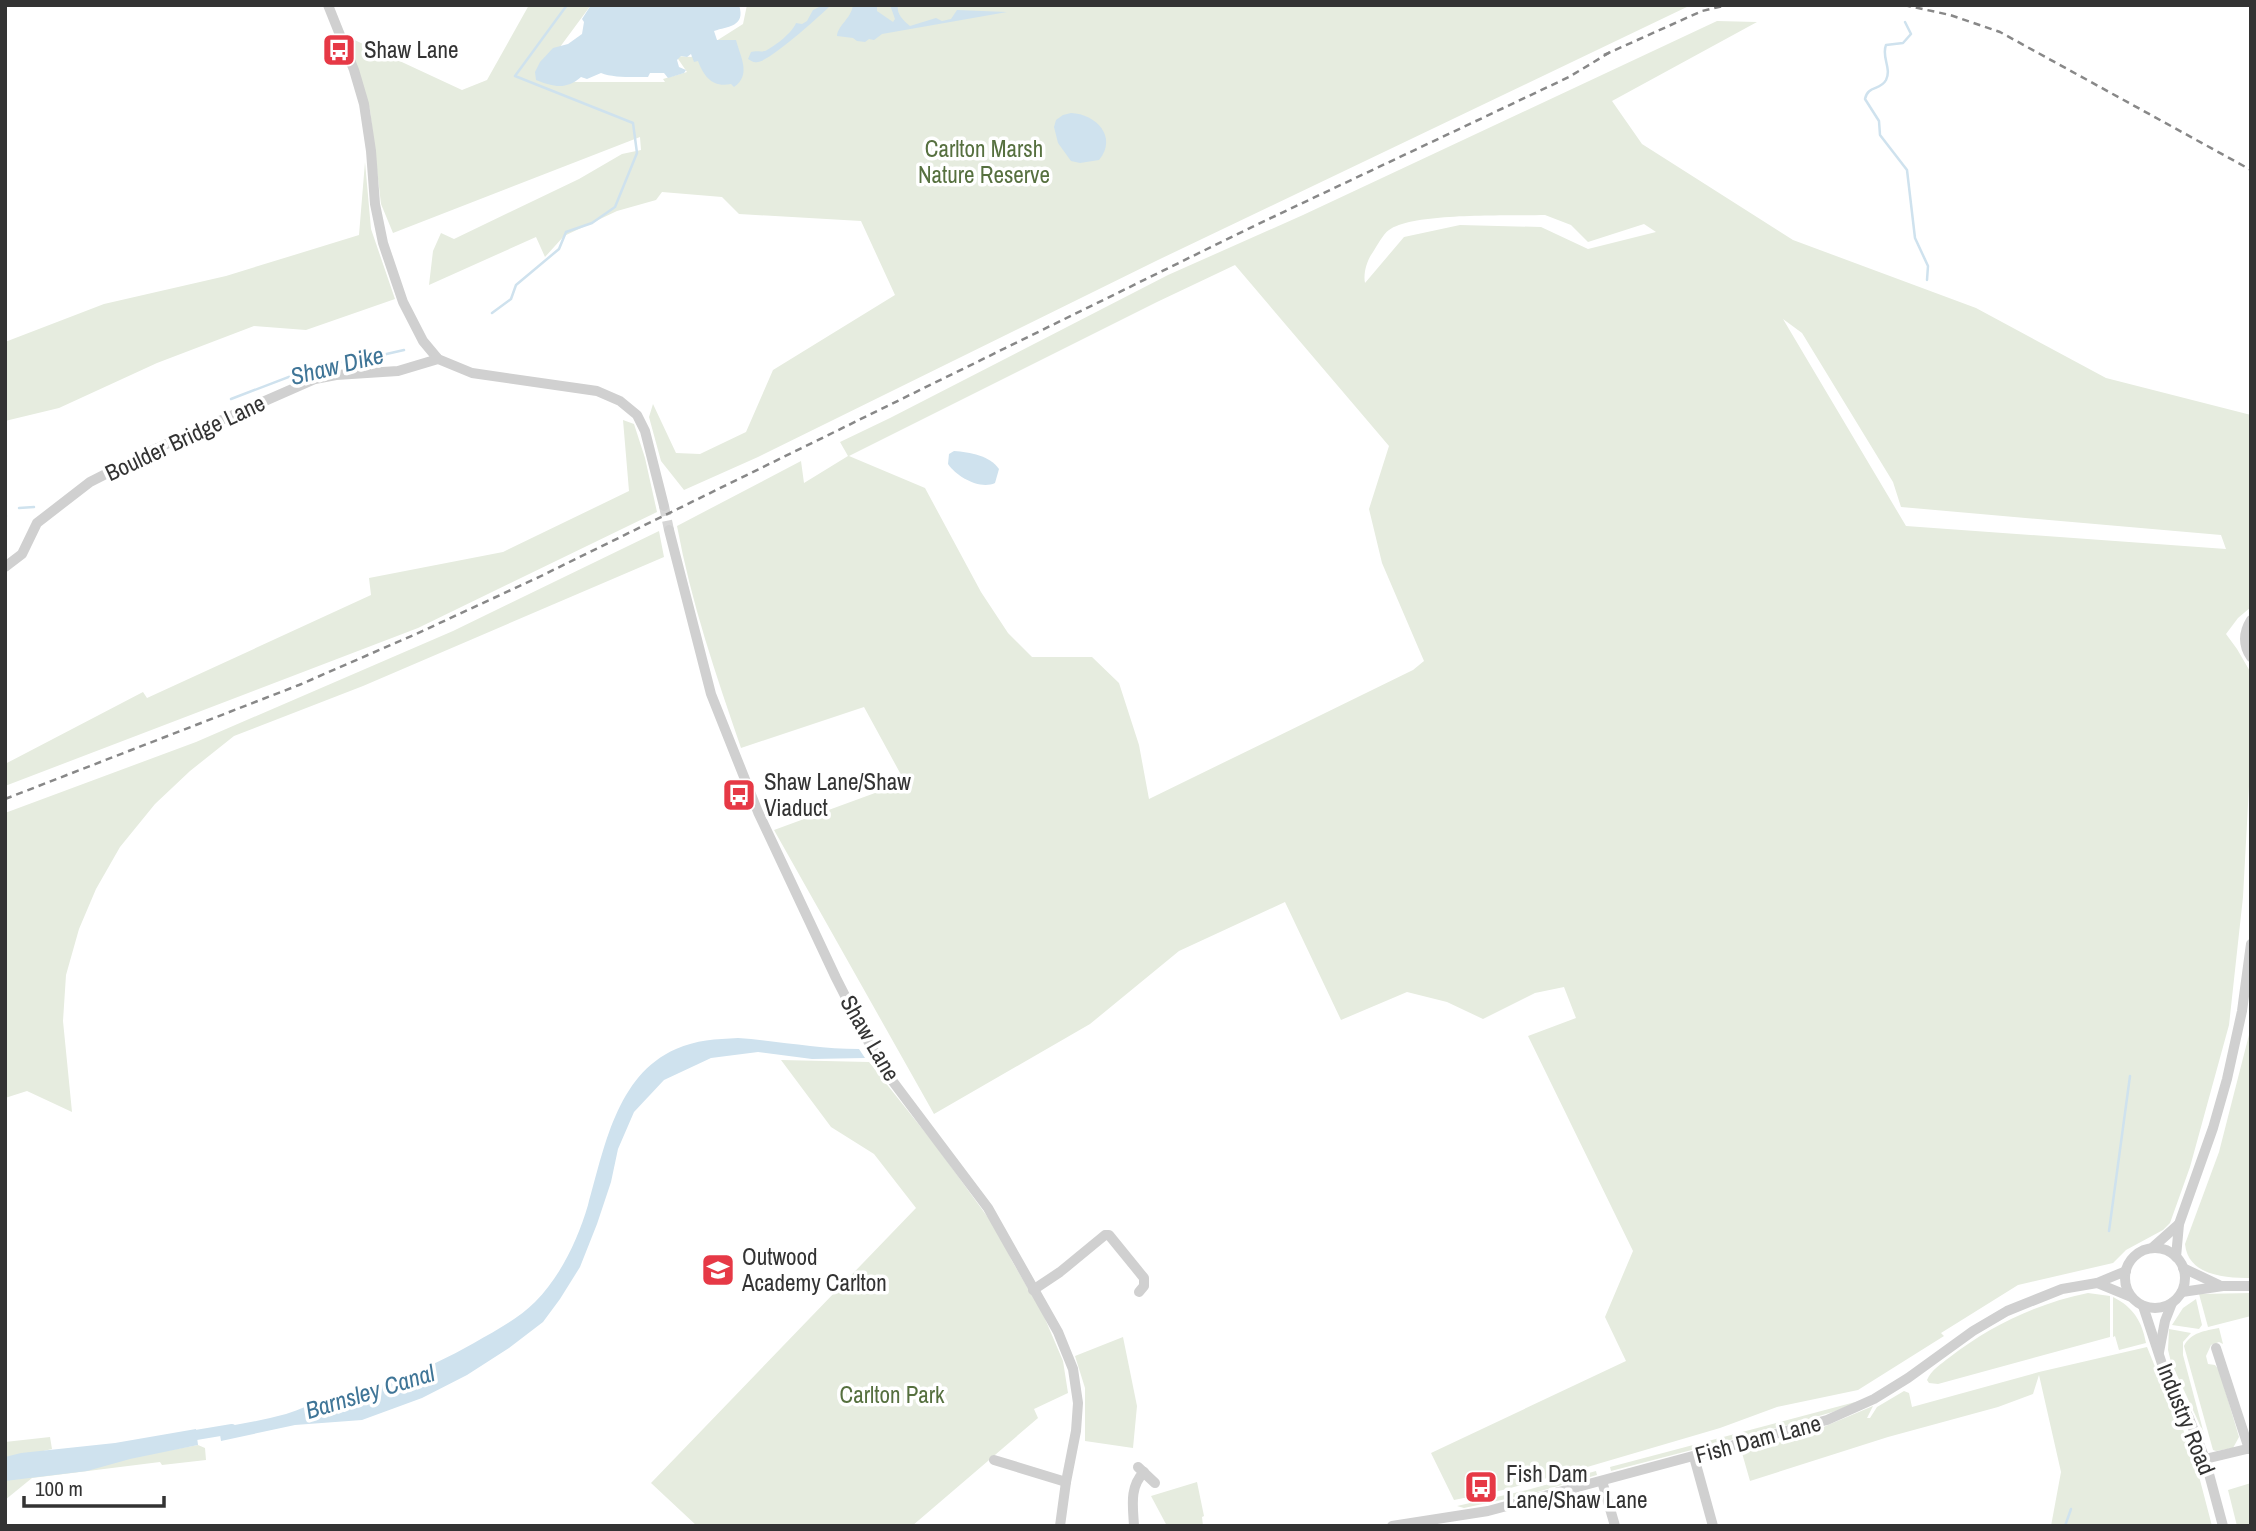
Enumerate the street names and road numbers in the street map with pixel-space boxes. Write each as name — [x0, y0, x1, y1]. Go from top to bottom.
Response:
street label: Boulder Bridge Lane — [100, 387, 270, 488]
street label: Shaw Lane — [833, 989, 907, 1086]
street label: Industry Road — [2150, 1359, 2223, 1479]
street label: Fish Dam Lane — [1692, 1407, 1824, 1470]

